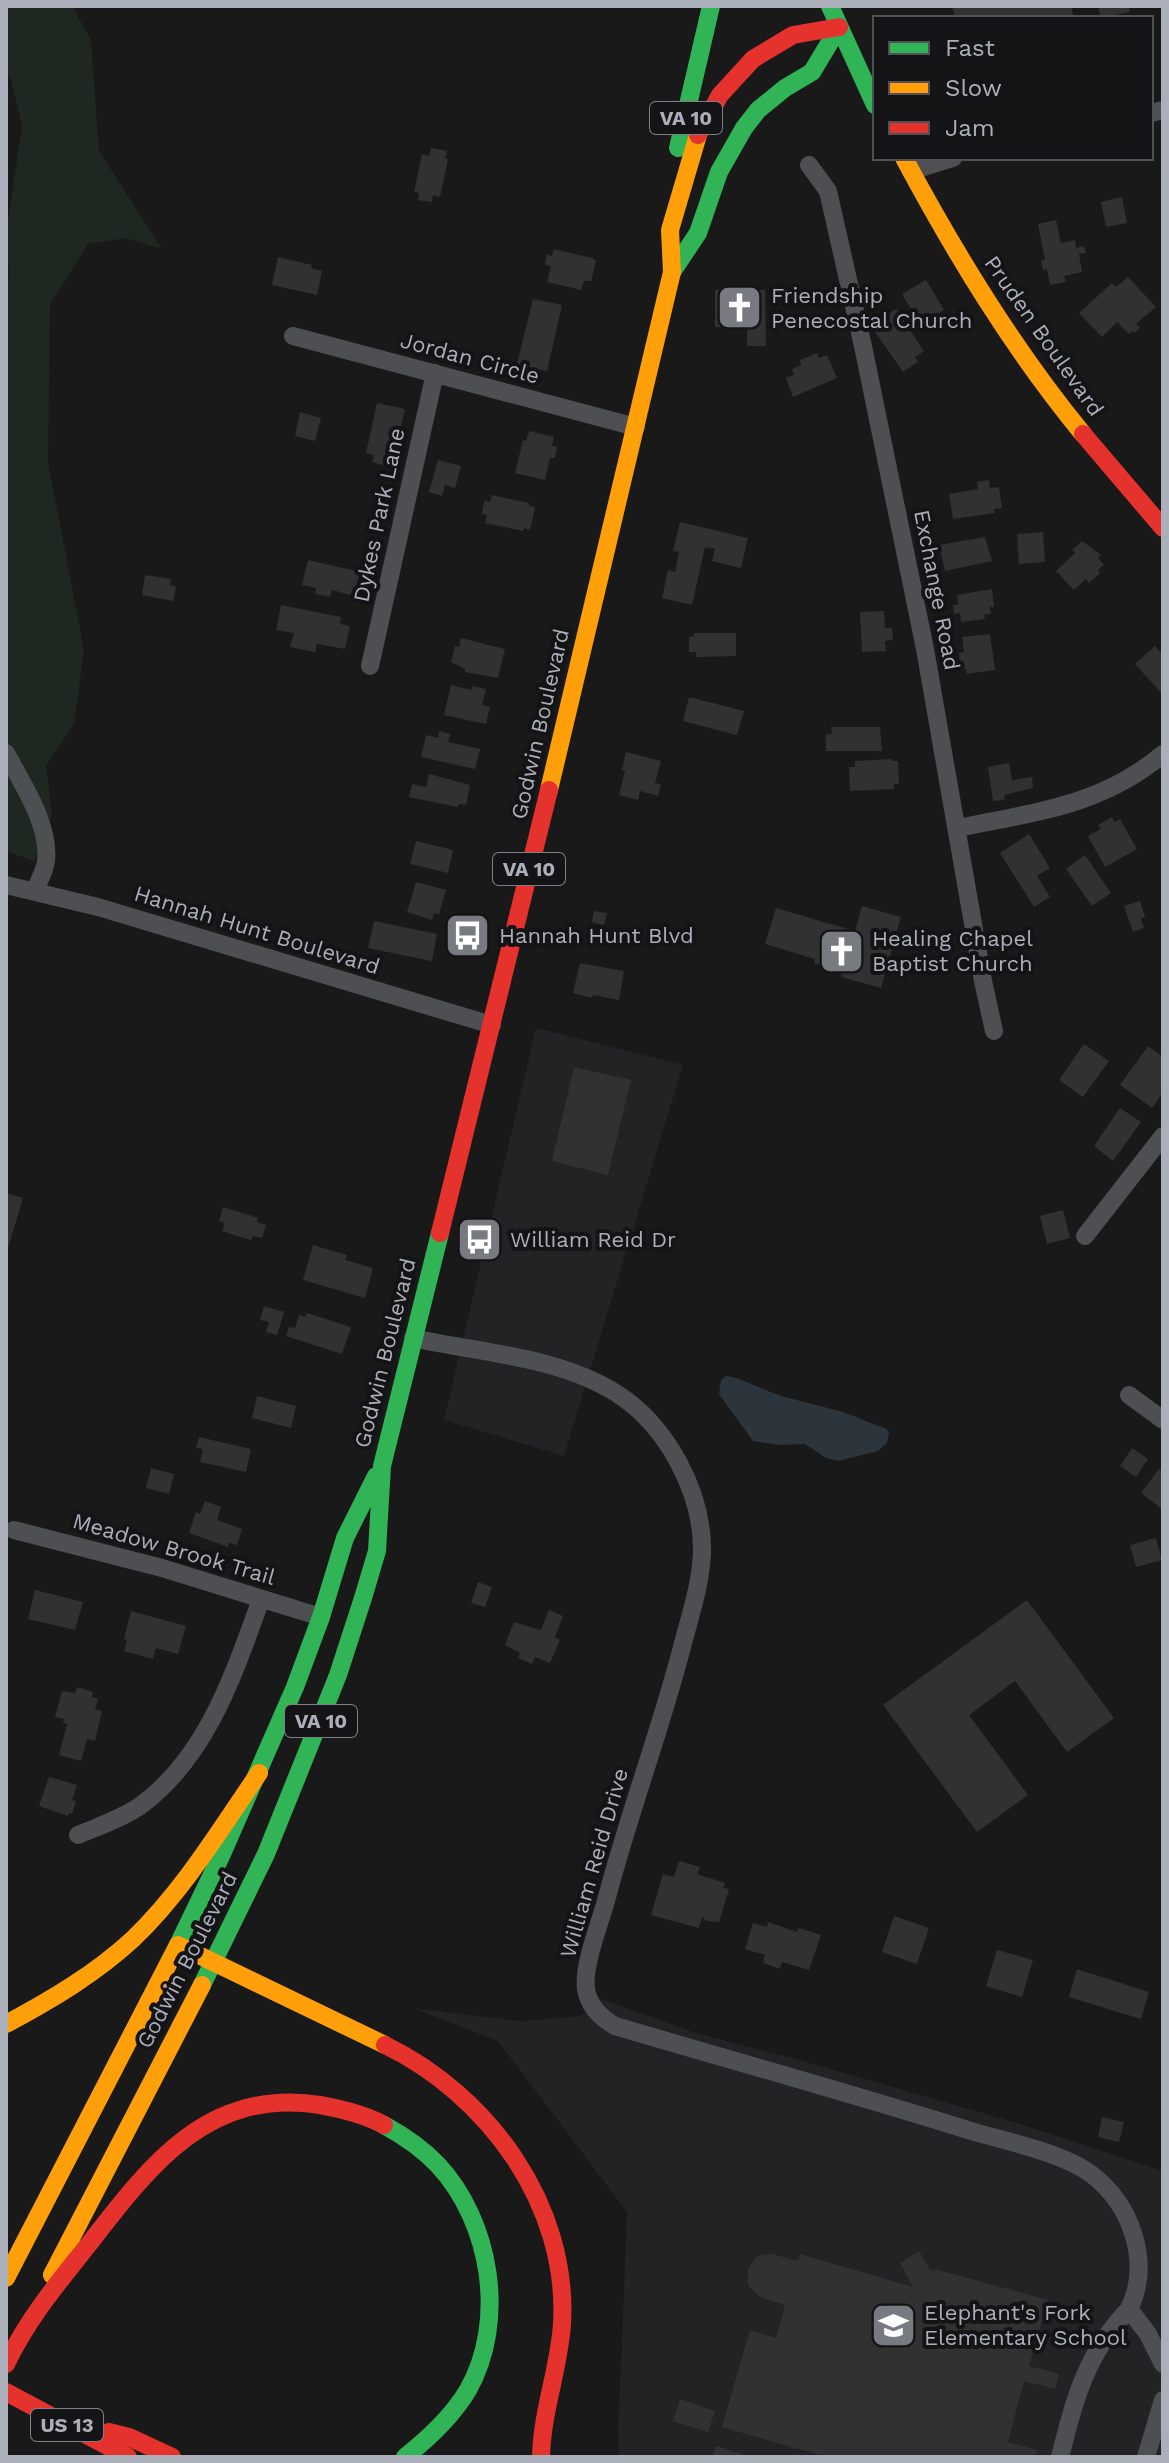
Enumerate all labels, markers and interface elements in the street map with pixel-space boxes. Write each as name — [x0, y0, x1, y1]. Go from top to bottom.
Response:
legend — [873, 16, 1153, 160]
text: Fast — [945, 34, 995, 62]
text: Slow — [945, 74, 1002, 102]
road number: VA 10 — [650, 102, 722, 134]
text: Jam — [945, 114, 995, 142]
street label: Pruden Boulevard — [979, 251, 1109, 421]
place label: Friendship Penecostal Church — [771, 283, 972, 333]
church icon: Friendship Penecostal Church — [716, 284, 764, 332]
street label: Jordan Circle — [398, 327, 542, 389]
street label: Dykes Park Lane — [348, 426, 410, 604]
street label: Exchange Road — [909, 508, 965, 672]
street label: Godwin Boulevard — [506, 626, 574, 822]
road number: VA 10 — [493, 853, 565, 885]
street label: Hannah Hunt Boulevard — [131, 881, 383, 979]
bus stop icon: Hannah Hunt Blvd — [444, 911, 492, 959]
place label: Hannah Hunt Blvd — [499, 923, 694, 948]
place label: Healing Chapel Baptist Church — [872, 926, 1033, 976]
church icon: Healing Chapel Baptist Church — [817, 927, 865, 975]
bus stop icon: William Reid Dr — [455, 1215, 503, 1263]
place label: William Reid Dr — [510, 1227, 676, 1252]
street label: Godwin Boulevard — [349, 1256, 421, 1450]
street label: Meadow Brook Trail — [70, 1508, 278, 1590]
road number: VA 10 — [285, 1705, 357, 1737]
street label: William Reid Drive — [555, 1765, 633, 1961]
street label: Godwin Boulevard — [132, 1868, 242, 2052]
place label: Elephant's Fork Elementary School — [924, 2300, 1127, 2350]
school or university icon: Elephant's Fork Elementary School — [869, 2301, 917, 2349]
road number: US 13 — [31, 2409, 103, 2441]

